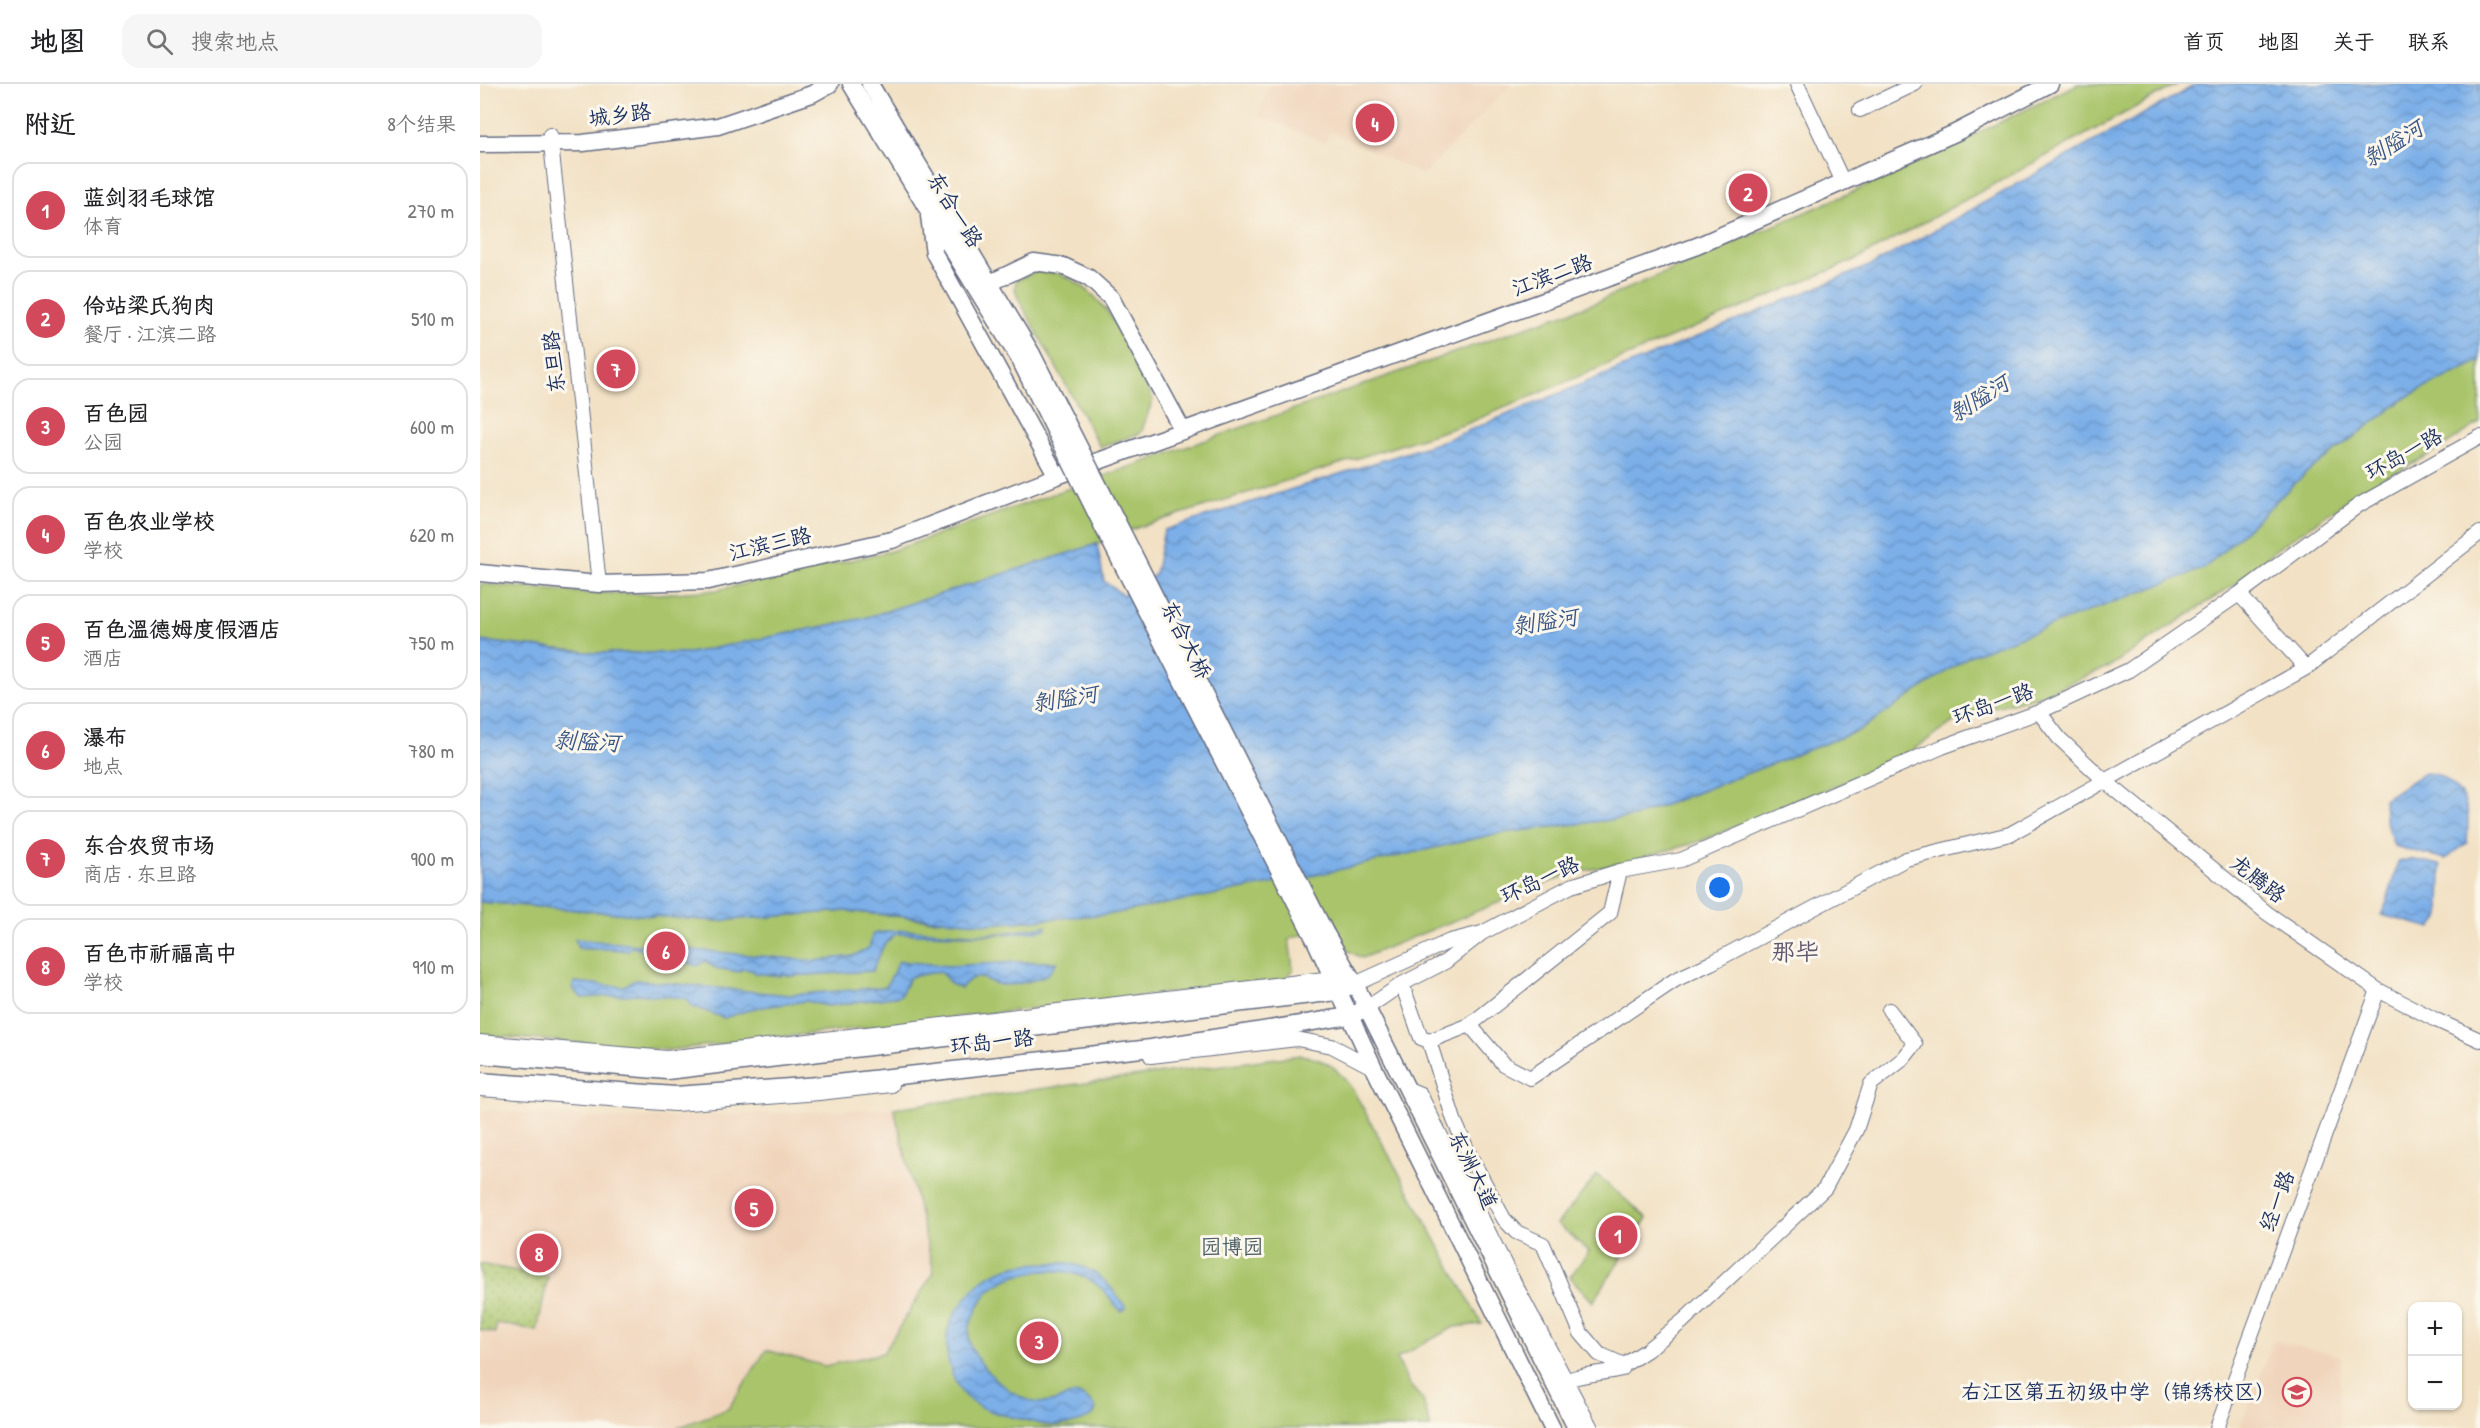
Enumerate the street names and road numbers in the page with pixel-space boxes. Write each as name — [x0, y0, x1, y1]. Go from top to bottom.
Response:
street label: 城乡路 — [587, 96, 653, 133]
street label: 东合一路 — [921, 166, 990, 253]
street label: 江滨二路 — [1507, 247, 1596, 303]
street label: 东旦路 — [536, 329, 571, 395]
street label: 环岛一路 — [2360, 421, 2448, 487]
street label: 江滨三路 — [726, 520, 814, 567]
street label: 东合大桥 — [1154, 596, 1218, 684]
street label: 环岛一路 — [1948, 676, 2037, 732]
street label: 龙腾路 — [2225, 848, 2292, 909]
street label: 环岛一路 — [1496, 849, 1584, 910]
street label: 环岛一路 — [948, 1022, 1035, 1061]
street label: 东洲大道 — [1442, 1126, 1505, 1214]
street label: 经一路 — [2252, 1166, 2301, 1235]

